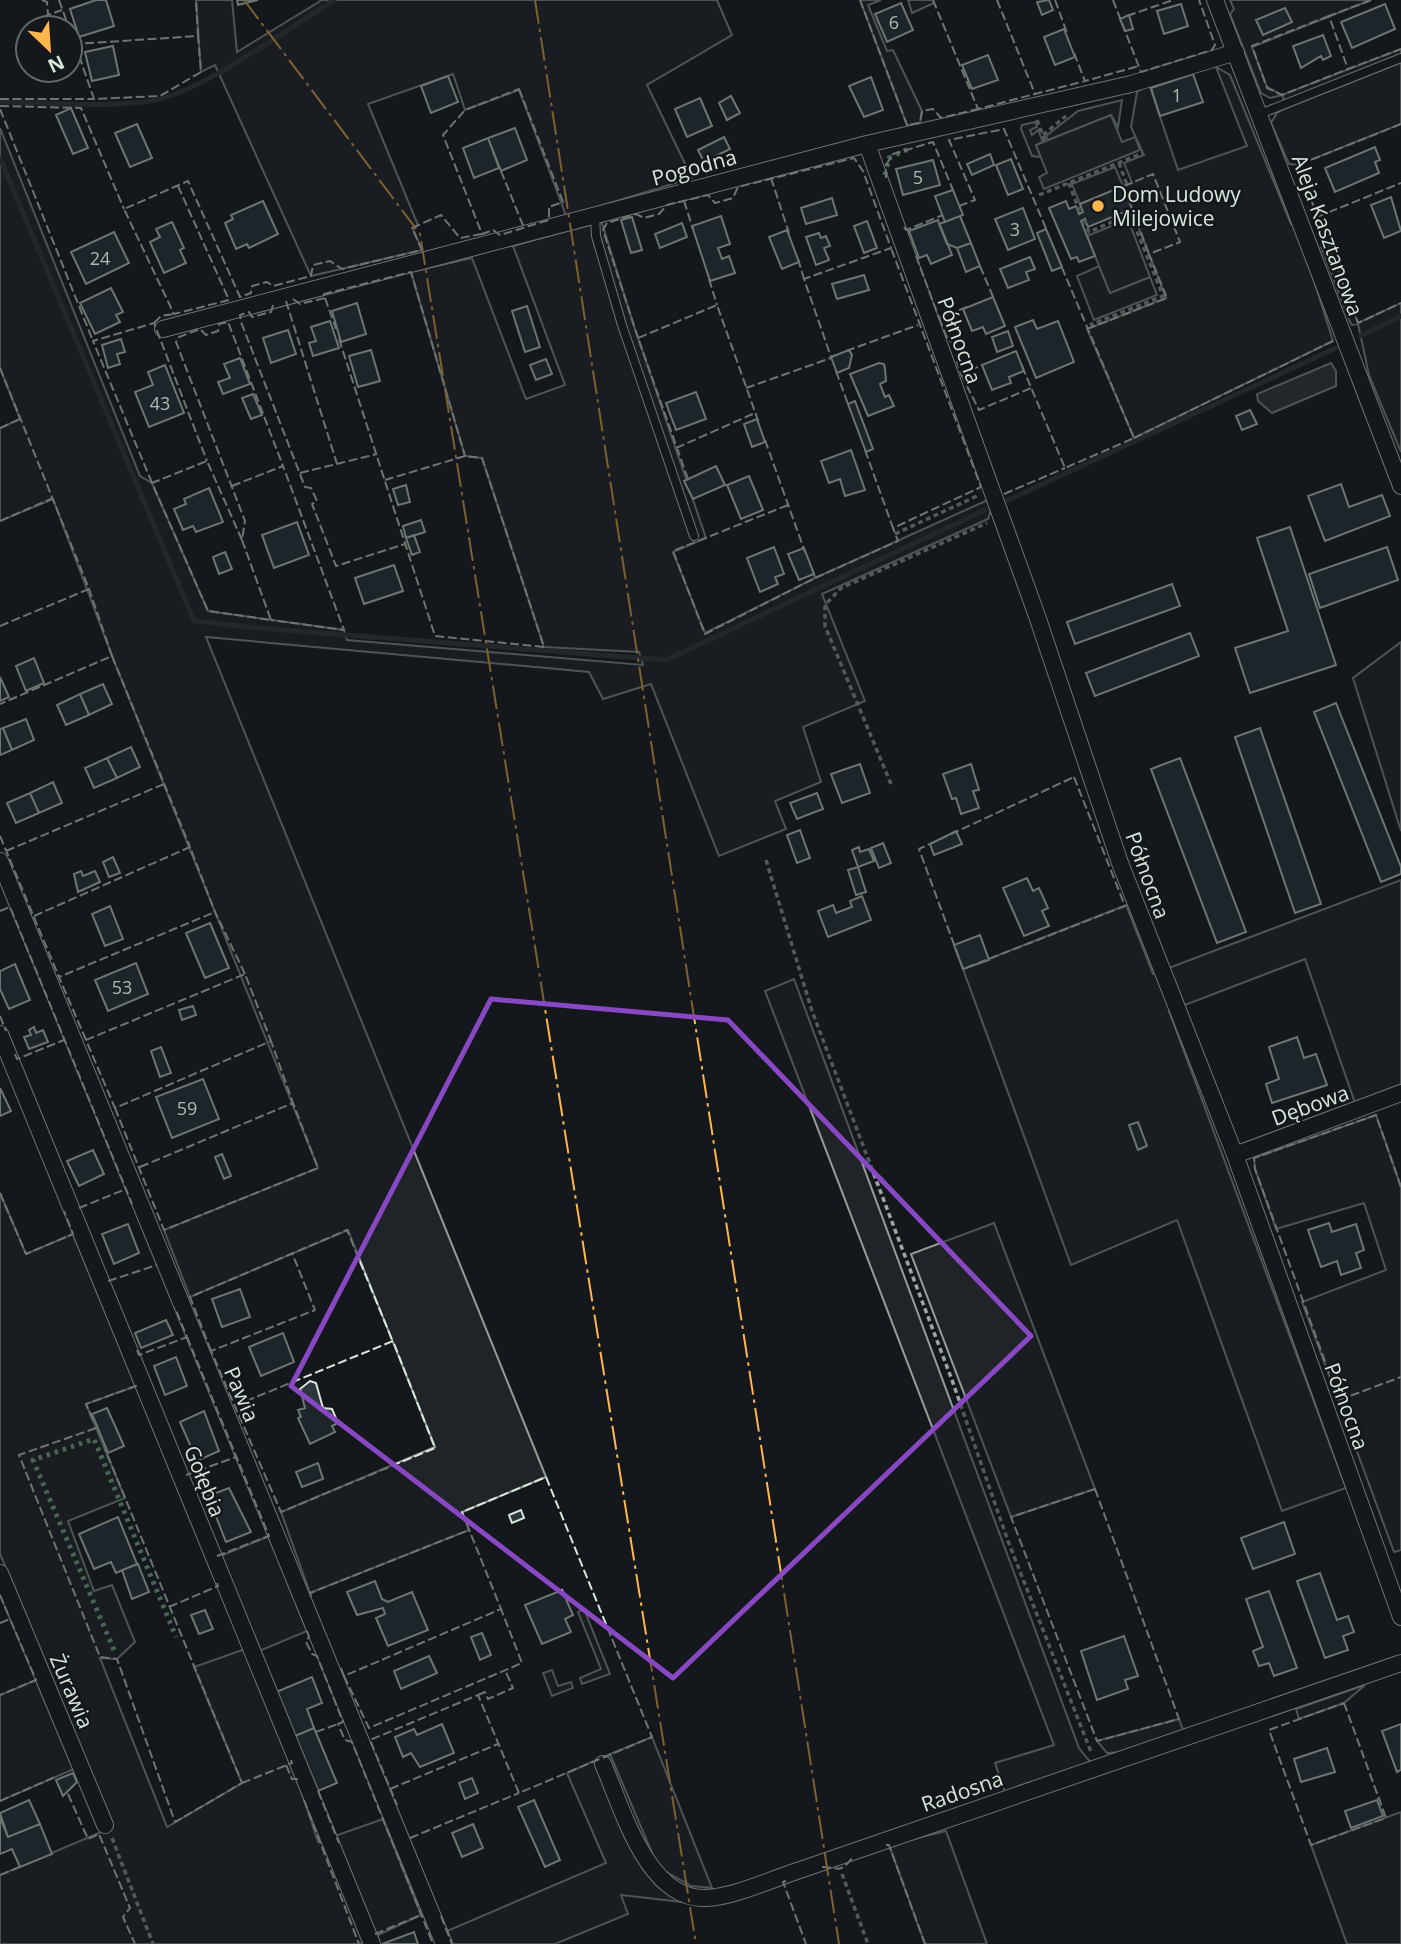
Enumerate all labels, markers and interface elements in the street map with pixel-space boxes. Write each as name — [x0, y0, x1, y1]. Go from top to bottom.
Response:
house number: 6 — [889, 10, 899, 34]
north arrow — [14, 14, 84, 84]
text: N — [44, 49, 69, 79]
house number: 1 — [1172, 83, 1182, 107]
street label: Pogodna — [649, 142, 739, 192]
street label: Aleja Kasztanowa — [1286, 150, 1370, 320]
house number: 5 — [913, 165, 923, 189]
place label: Dom Ludowy Milejowice — [1112, 180, 1241, 232]
marker: Dom Ludowy Milejowice — [1090, 198, 1106, 214]
house number: 3 — [1010, 217, 1020, 241]
house number: 24 — [90, 246, 110, 270]
street label: Północna — [931, 293, 989, 387]
house number: 43 — [150, 391, 170, 415]
street label: Północna — [1119, 828, 1177, 922]
house number: 53 — [112, 975, 132, 999]
street label: Dębowa — [1267, 1078, 1353, 1132]
house number: 59 — [177, 1096, 197, 1120]
street label: Północna — [1318, 1359, 1376, 1453]
street label: Pawia — [218, 1362, 266, 1426]
street label: Gołębia — [178, 1441, 232, 1521]
street label: Żurawia — [44, 1649, 100, 1733]
street label: Radosna — [917, 1764, 1007, 1818]

